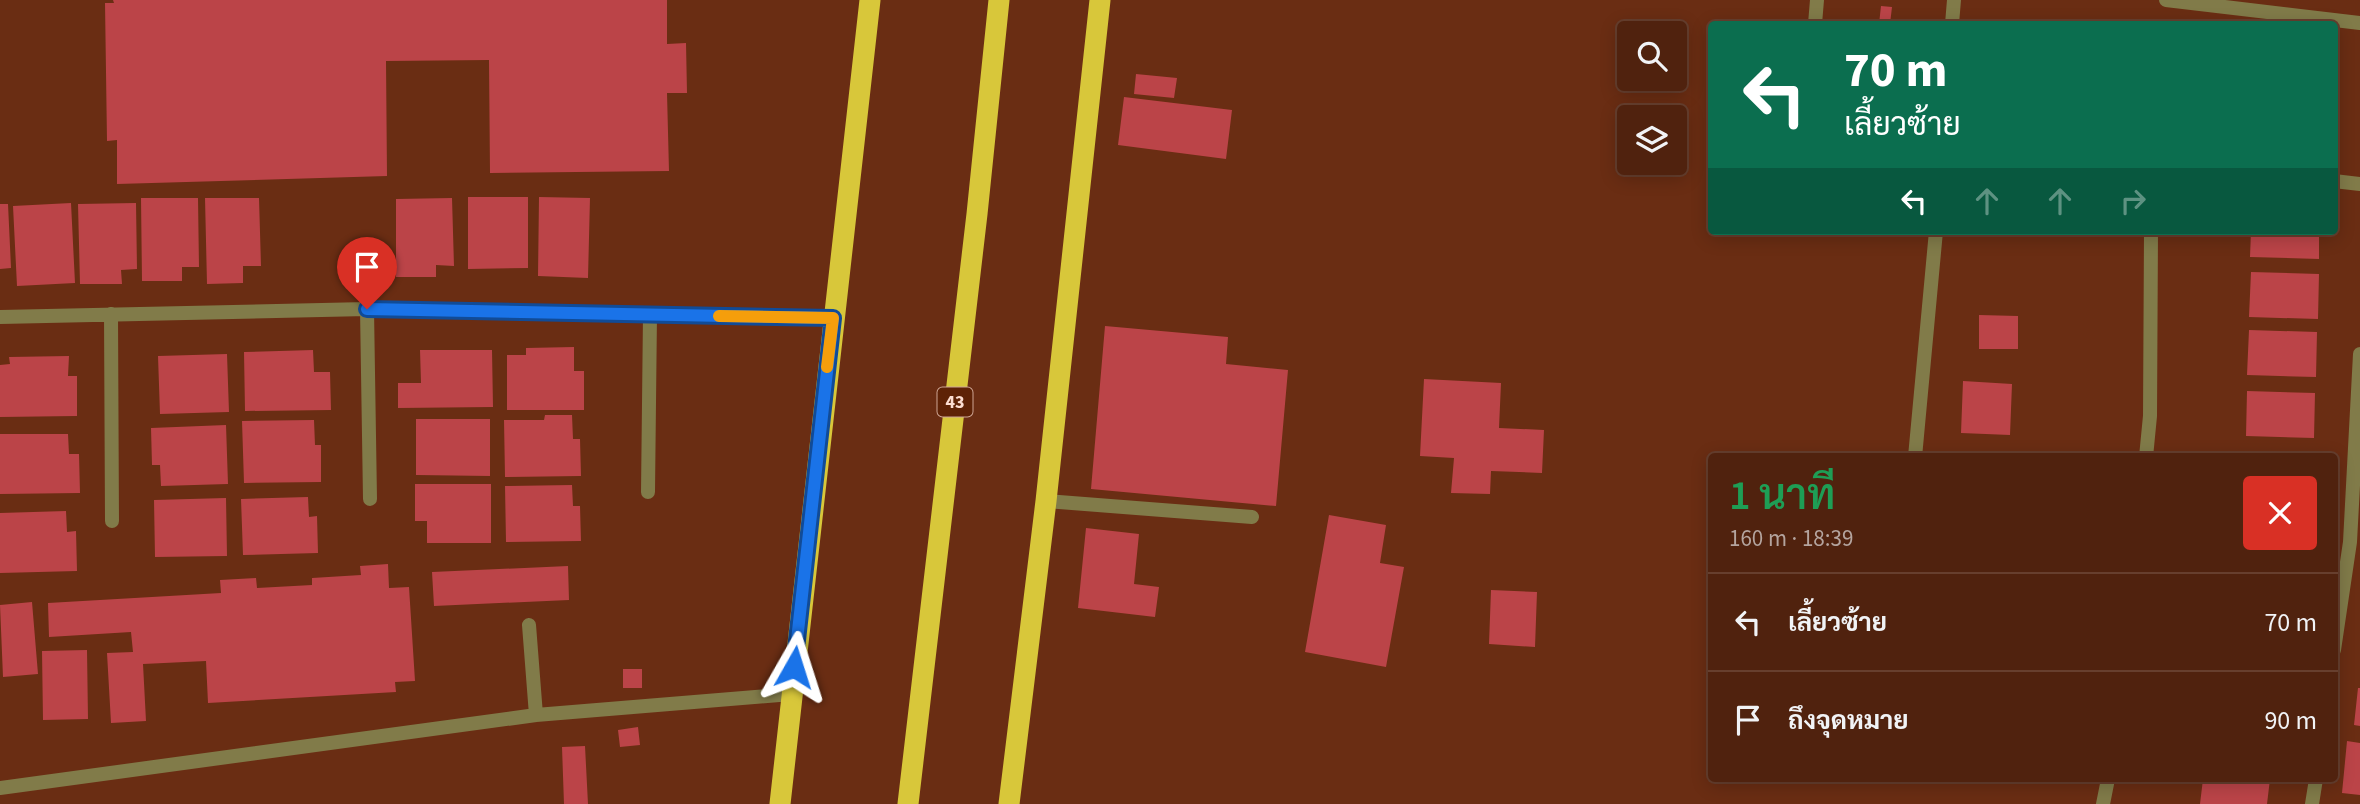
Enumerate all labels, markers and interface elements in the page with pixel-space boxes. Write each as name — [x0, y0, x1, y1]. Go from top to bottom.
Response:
map controls — [1617, 21, 1687, 175]
button: search — [1617, 21, 1687, 91]
text: 70 m — [1844, 36, 1948, 106]
icon: left — [1729, 49, 1820, 140]
text: เลี้ยวซ้าย — [1844, 102, 1961, 148]
button: layers — [1617, 105, 1687, 175]
icon: left — [1895, 182, 1933, 220]
icon: ahead — [1968, 182, 2006, 220]
icon: ahead — [2041, 182, 2079, 220]
icon: right — [2114, 182, 2152, 220]
pin — [337, 237, 397, 309]
icon: arrive — [348, 248, 386, 286]
road number: 43 — [937, 388, 972, 416]
text: 1 นาที — [1729, 466, 1835, 526]
button: close — [2243, 476, 2317, 550]
text: 160 m · 18:39 — [1729, 522, 1853, 555]
icon: left — [1729, 603, 1767, 641]
text: เลี้ยวซ้าย — [1788, 604, 1887, 641]
text: 70 m — [2264, 604, 2317, 641]
position arrow — [757, 630, 831, 704]
icon: arrive — [1729, 701, 1767, 739]
text: ถึงจุดหมาย — [1788, 702, 1909, 739]
text: 90 m — [2264, 702, 2317, 739]

